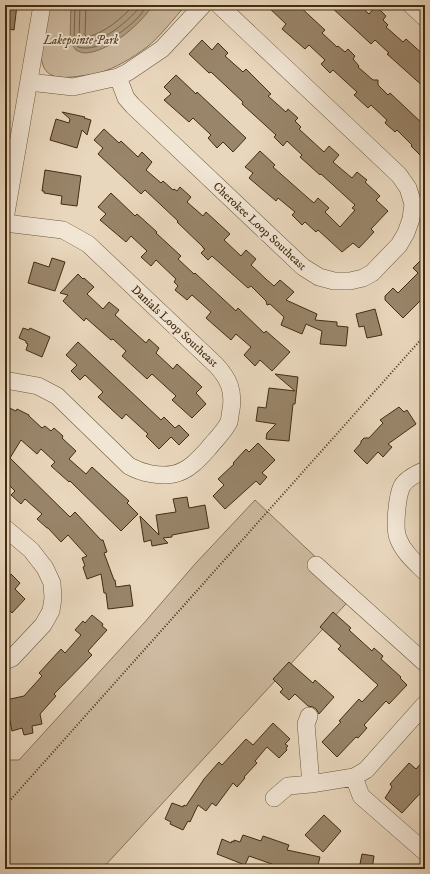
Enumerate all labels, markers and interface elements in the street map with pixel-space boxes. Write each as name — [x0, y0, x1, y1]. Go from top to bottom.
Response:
park label: Lakepointe Park — [42, 33, 119, 48]
street label: Cherokee Loop Southeast — [210, 179, 310, 274]
street label: Danials Loop Southeast — [128, 282, 221, 371]

